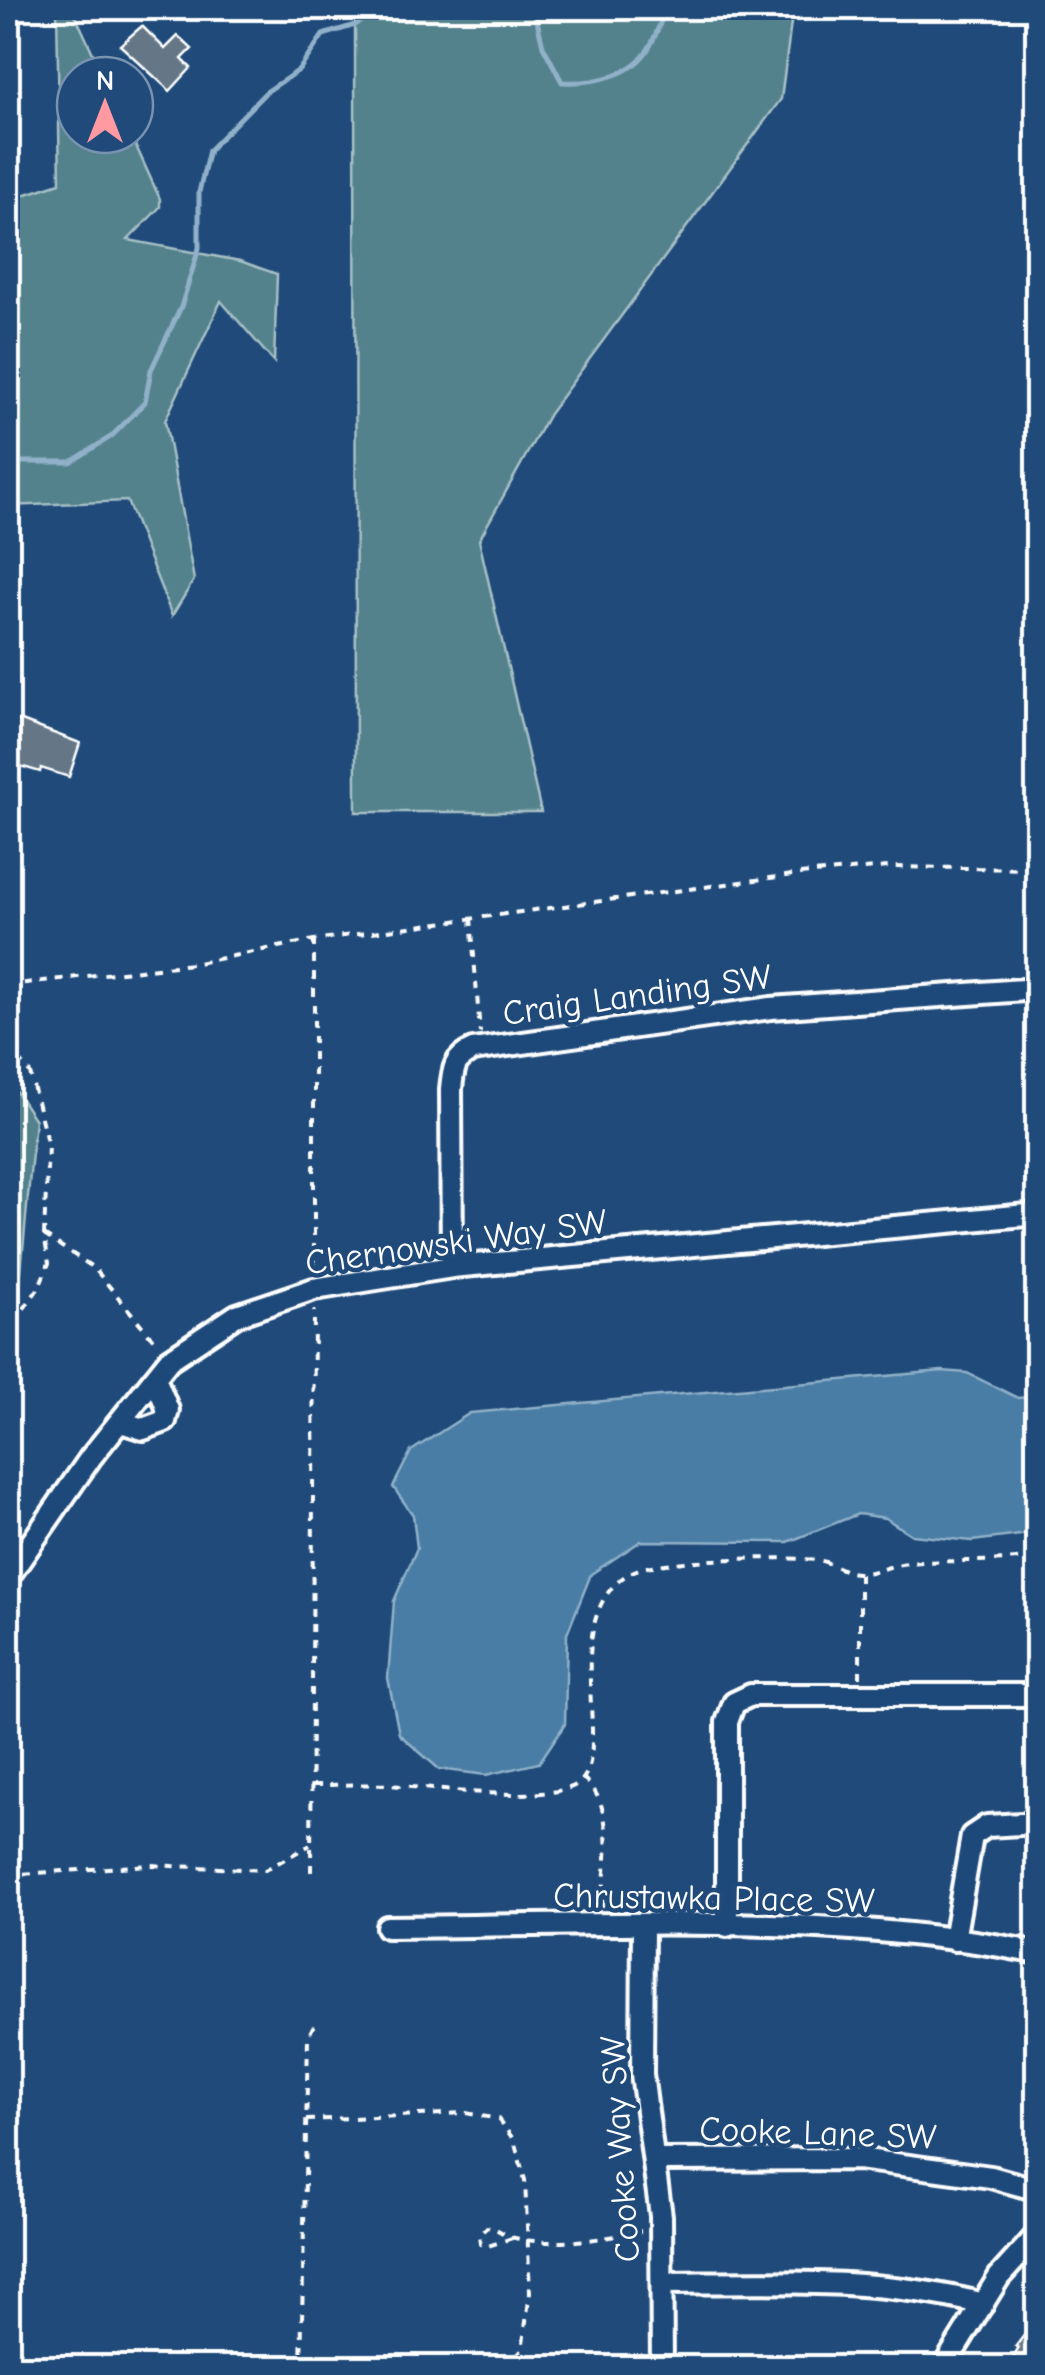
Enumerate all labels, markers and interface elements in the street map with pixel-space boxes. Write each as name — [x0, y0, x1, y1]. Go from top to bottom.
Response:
north arrow — [55, 55, 155, 155]
text: N — [96, 65, 114, 97]
street label: Craig Landing SW — [500, 956, 775, 1034]
street label: Chernowski Way SW — [302, 1200, 610, 1283]
street label: Chrustawka Place SW — [553, 1875, 876, 1921]
street label: Cooke Way SW — [592, 2034, 648, 2264]
street label: Cooke Lane SW — [699, 2108, 938, 2158]

